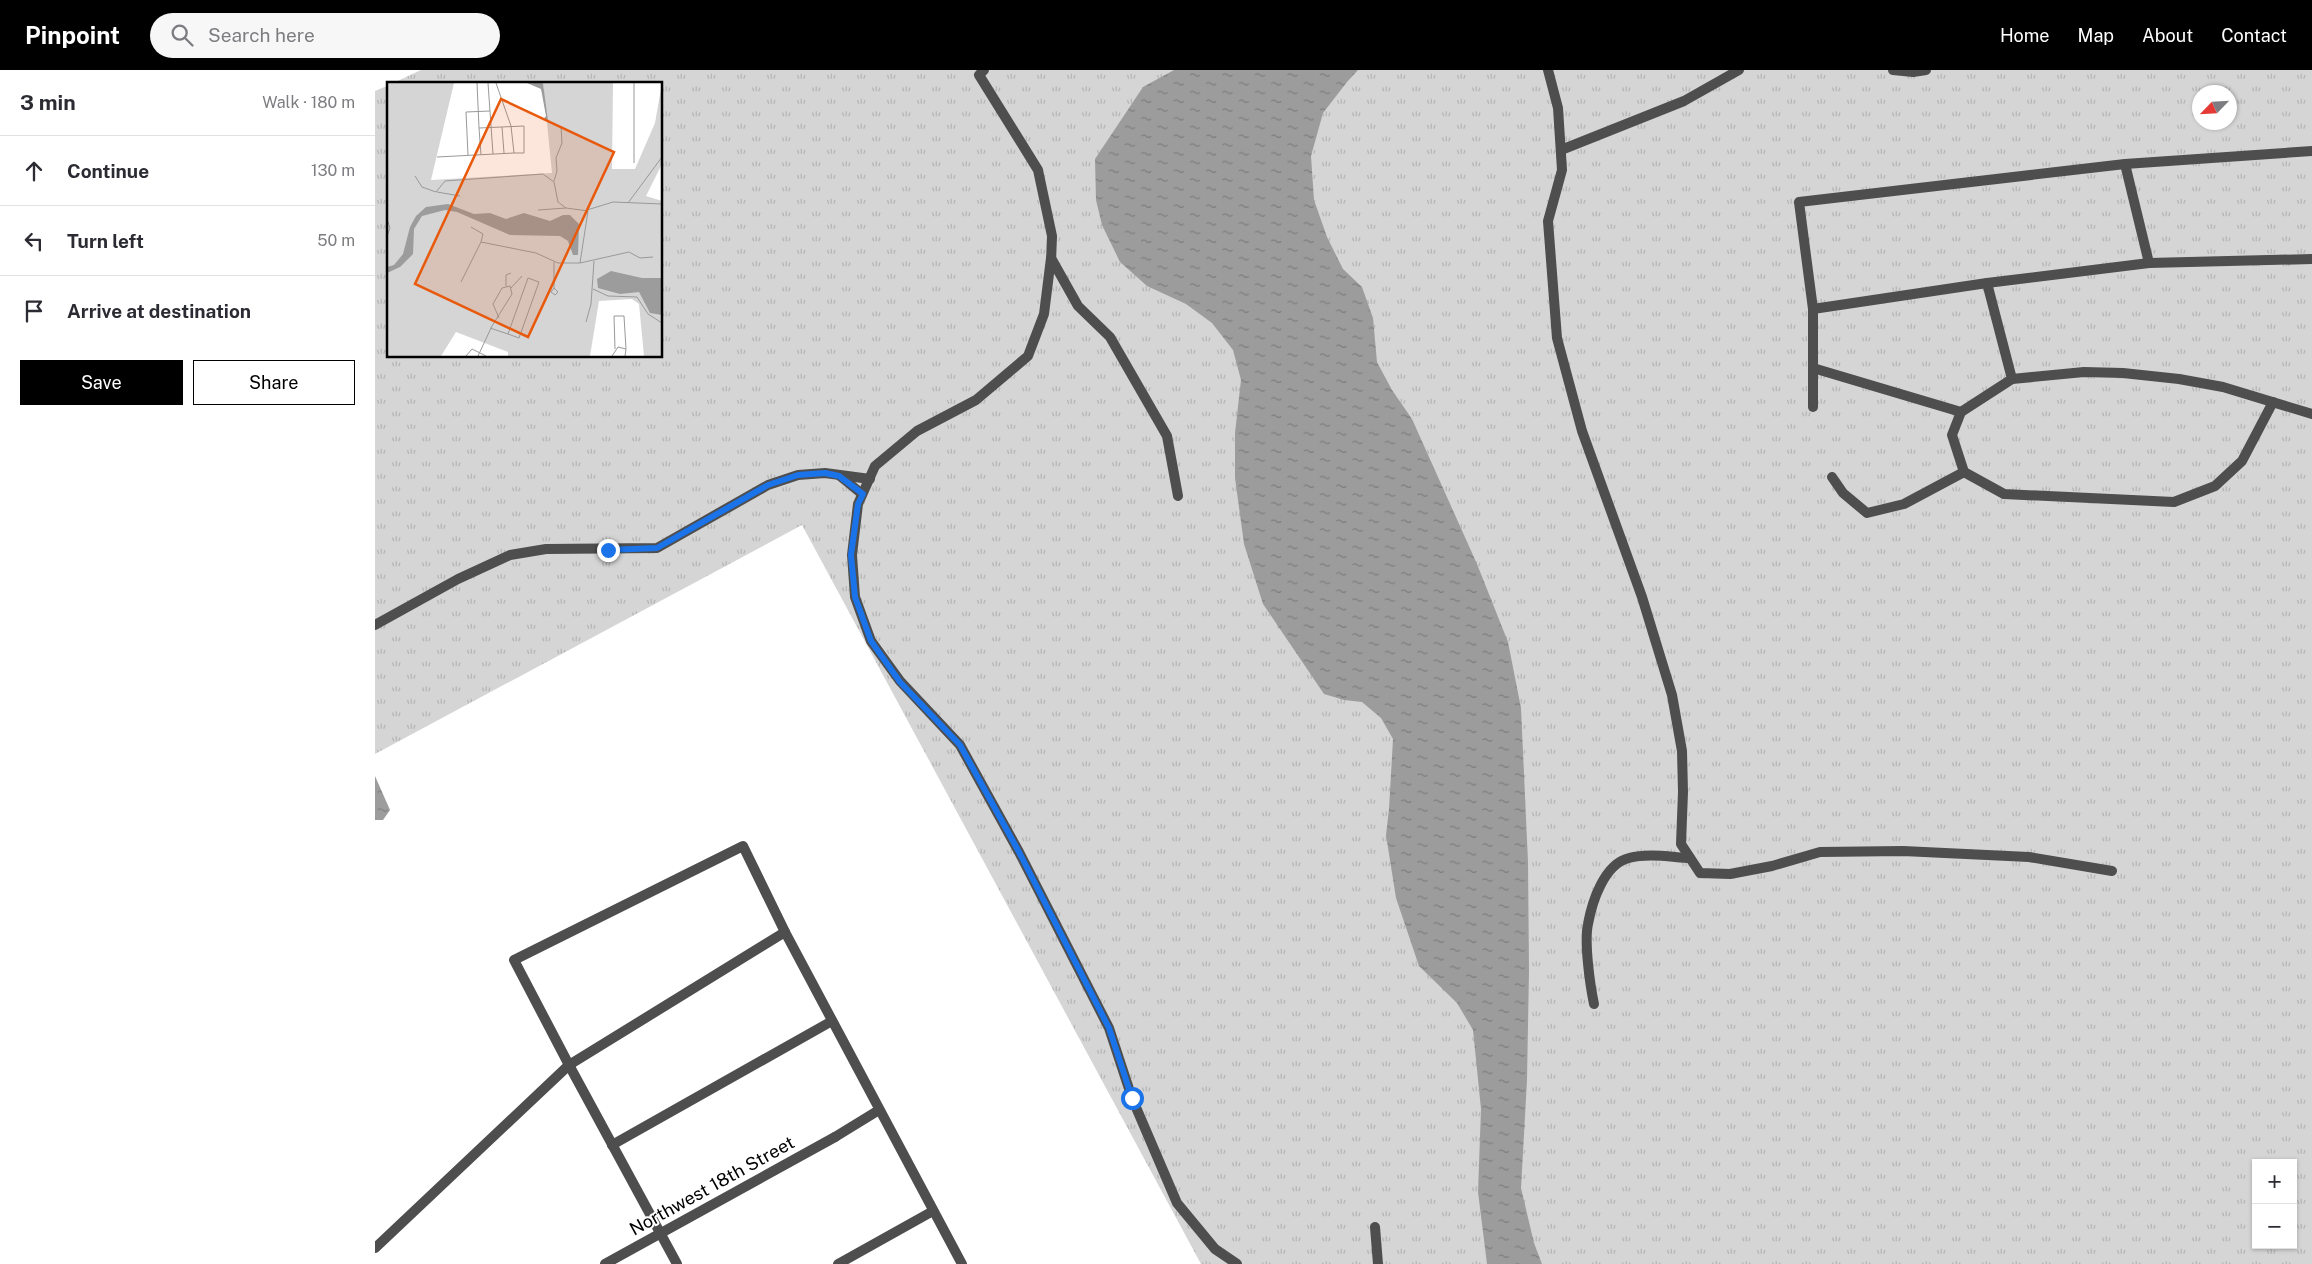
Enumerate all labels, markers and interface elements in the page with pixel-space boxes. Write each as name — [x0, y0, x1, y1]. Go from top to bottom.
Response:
search box — [150, 13, 500, 58]
text: Pinpoint — [25, 21, 120, 49]
icon: search — [168, 21, 196, 49]
text: Search here — [208, 24, 315, 46]
text: Home — [2000, 25, 2050, 46]
text: Map — [2078, 25, 2114, 46]
text: About — [2142, 25, 2193, 46]
text: Contact — [2221, 25, 2287, 46]
inset map — [387, 82, 663, 358]
north arrow — [2192, 85, 2237, 130]
text: 3 min — [20, 90, 76, 115]
text: Walk · 180 m — [262, 93, 355, 112]
icon: ahead — [20, 157, 48, 185]
text: Continue — [67, 160, 149, 182]
text: 130 m — [311, 161, 355, 180]
icon: left — [20, 227, 48, 255]
text: Turn left — [67, 230, 144, 252]
text: 50 m — [317, 231, 355, 250]
icon: arrive — [20, 297, 48, 325]
text: Arrive at destination — [67, 300, 251, 322]
button: Save — [20, 360, 183, 405]
button: Share — [193, 360, 355, 405]
route end — [597, 539, 620, 562]
route start — [1121, 1087, 1144, 1110]
street label: Northwest 18th Street — [626, 1132, 798, 1240]
map controls — [2252, 1159, 2297, 1249]
button: + — [2252, 1159, 2297, 1204]
button: − — [2252, 1204, 2297, 1249]

